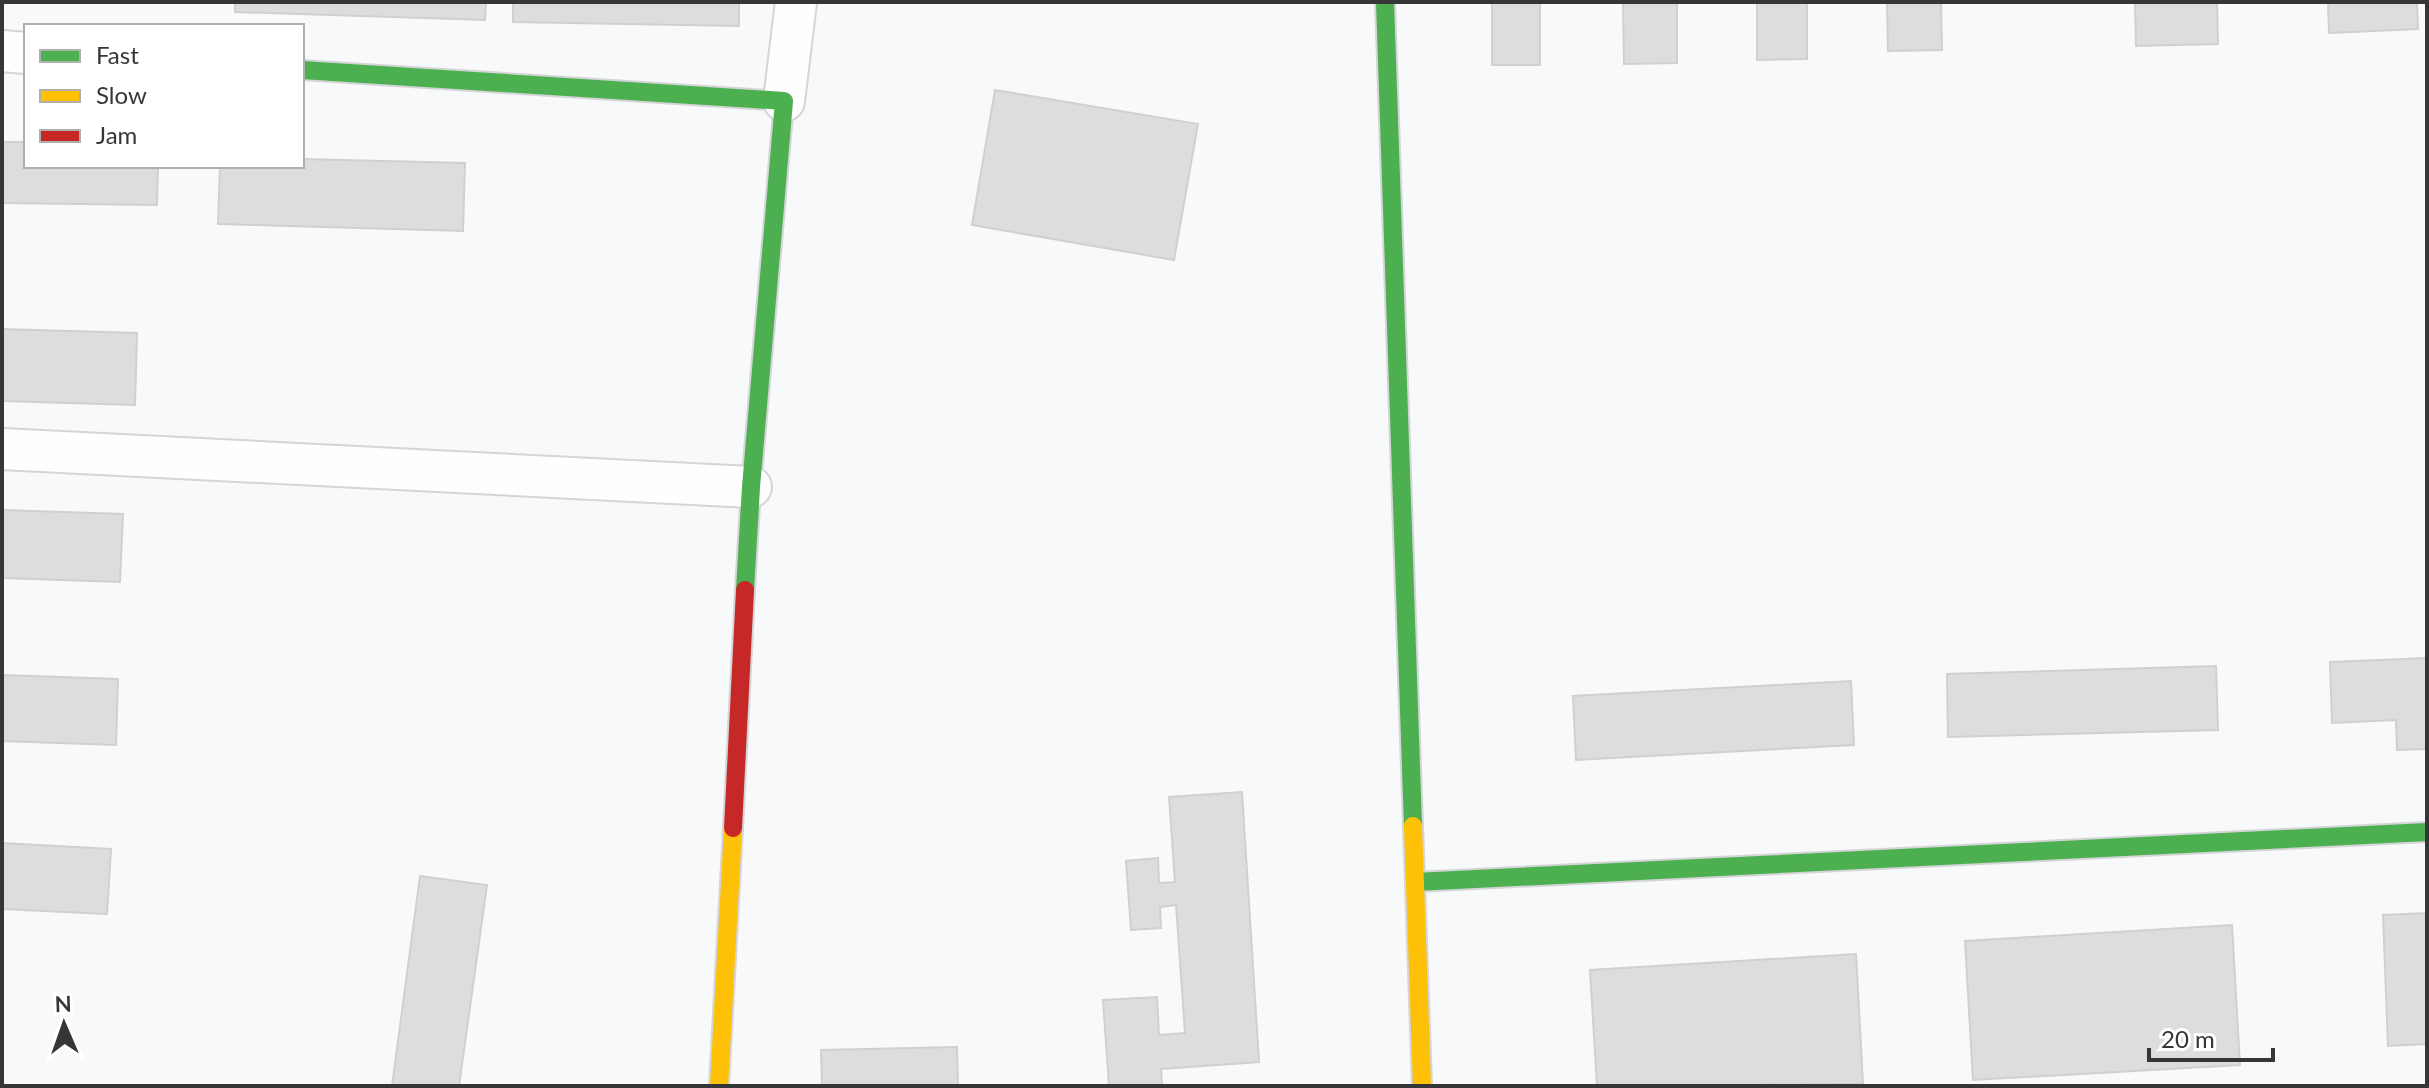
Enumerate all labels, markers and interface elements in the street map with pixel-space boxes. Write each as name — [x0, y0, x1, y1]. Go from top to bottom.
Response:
legend — [24, 24, 304, 168]
text: Fast — [96, 40, 139, 69]
text: Slow — [96, 80, 147, 109]
text: Jam — [96, 120, 137, 149]
north arrow — [24, 984, 104, 1064]
text: N — [54, 990, 72, 1017]
scale bar — [2149, 1012, 2273, 1062]
text: 20 m — [2161, 1024, 2215, 1053]

